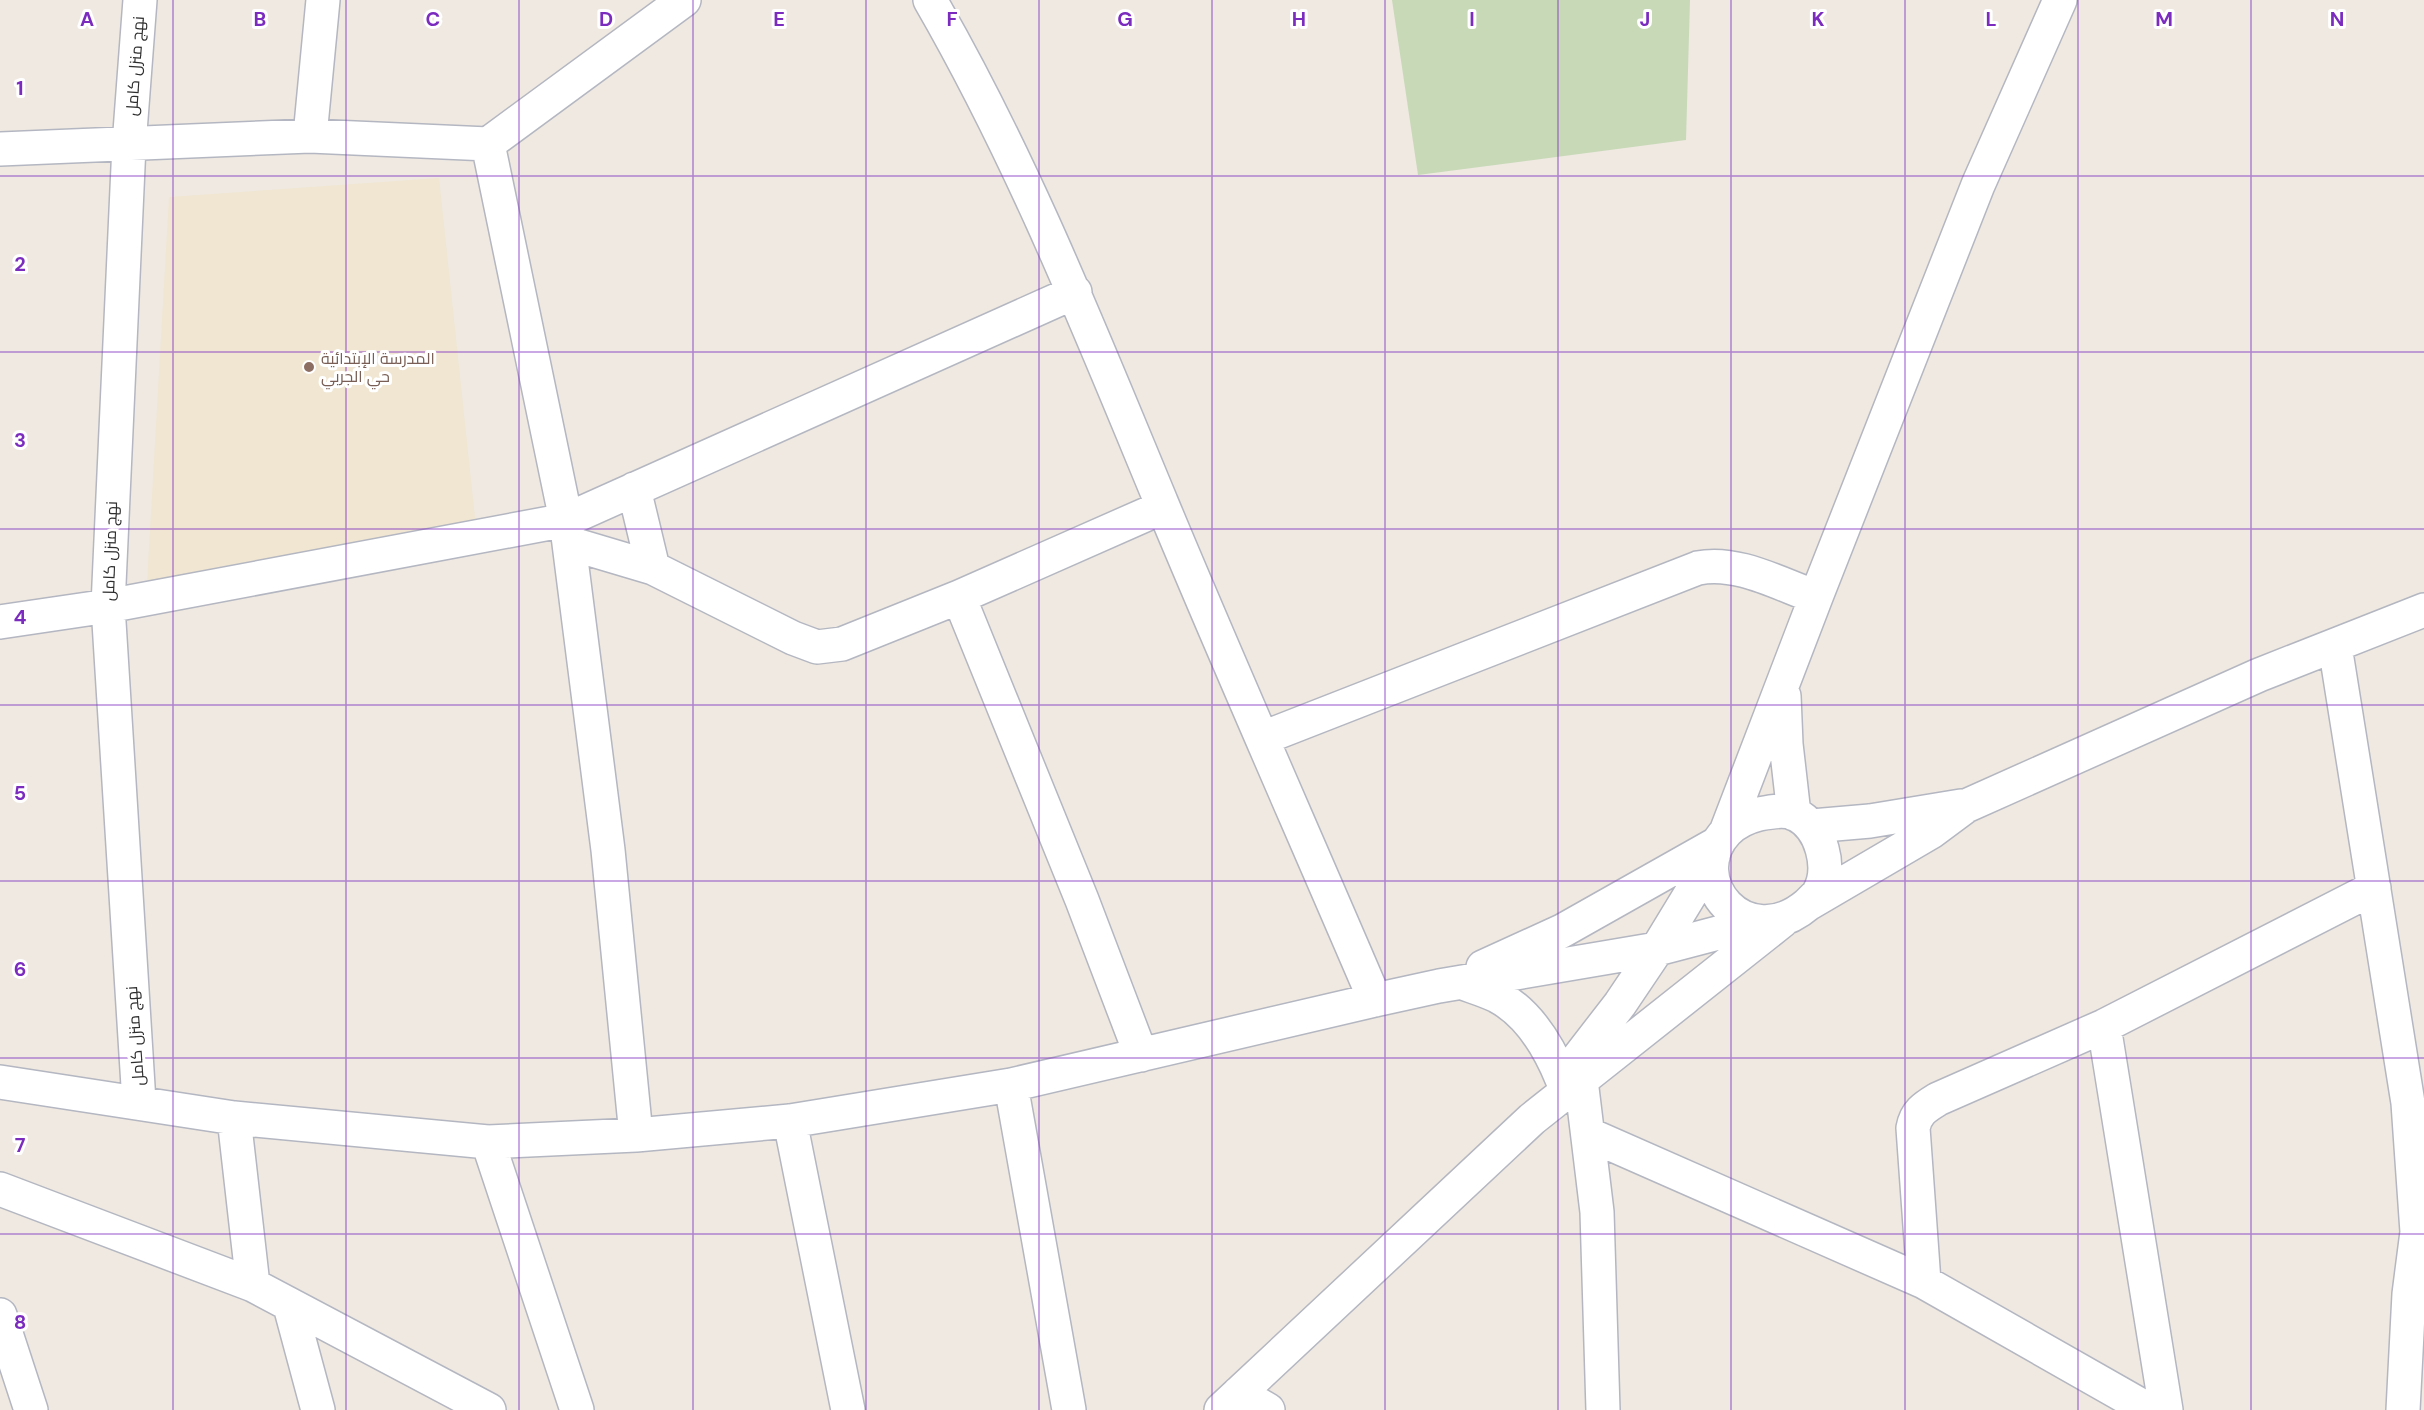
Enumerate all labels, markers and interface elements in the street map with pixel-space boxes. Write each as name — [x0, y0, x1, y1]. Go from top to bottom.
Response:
text: A — [80, 6, 94, 32]
text: B — [254, 6, 266, 32]
text: C — [426, 6, 440, 32]
text: D — [599, 6, 613, 32]
text: E — [773, 6, 785, 32]
text: F — [946, 6, 958, 32]
text: G — [1117, 6, 1133, 32]
text: H — [1292, 6, 1306, 32]
text: I — [1469, 6, 1475, 32]
text: J — [1640, 6, 1650, 32]
text: K — [1811, 6, 1825, 32]
text: L — [1985, 6, 1997, 32]
text: M — [2155, 6, 2173, 32]
text: N — [2330, 6, 2344, 32]
street label: نهج منزل كامل — [121, 15, 150, 117]
text: 1 — [16, 75, 24, 101]
text: 2 — [14, 251, 26, 277]
place label: المدرسة الإبتدائية حي الجربي — [321, 348, 435, 390]
marker: المدرسة الإبتدائية حي الجربي — [302, 360, 316, 374]
text: 3 — [14, 427, 26, 453]
street label: نهج منزل كامل — [98, 501, 123, 601]
text: 4 — [14, 604, 27, 630]
text: 5 — [14, 780, 26, 806]
text: 6 — [14, 956, 26, 982]
street label: نهج منزل كامل — [121, 985, 150, 1087]
text: 7 — [15, 1132, 26, 1158]
text: 8 — [14, 1309, 26, 1335]

